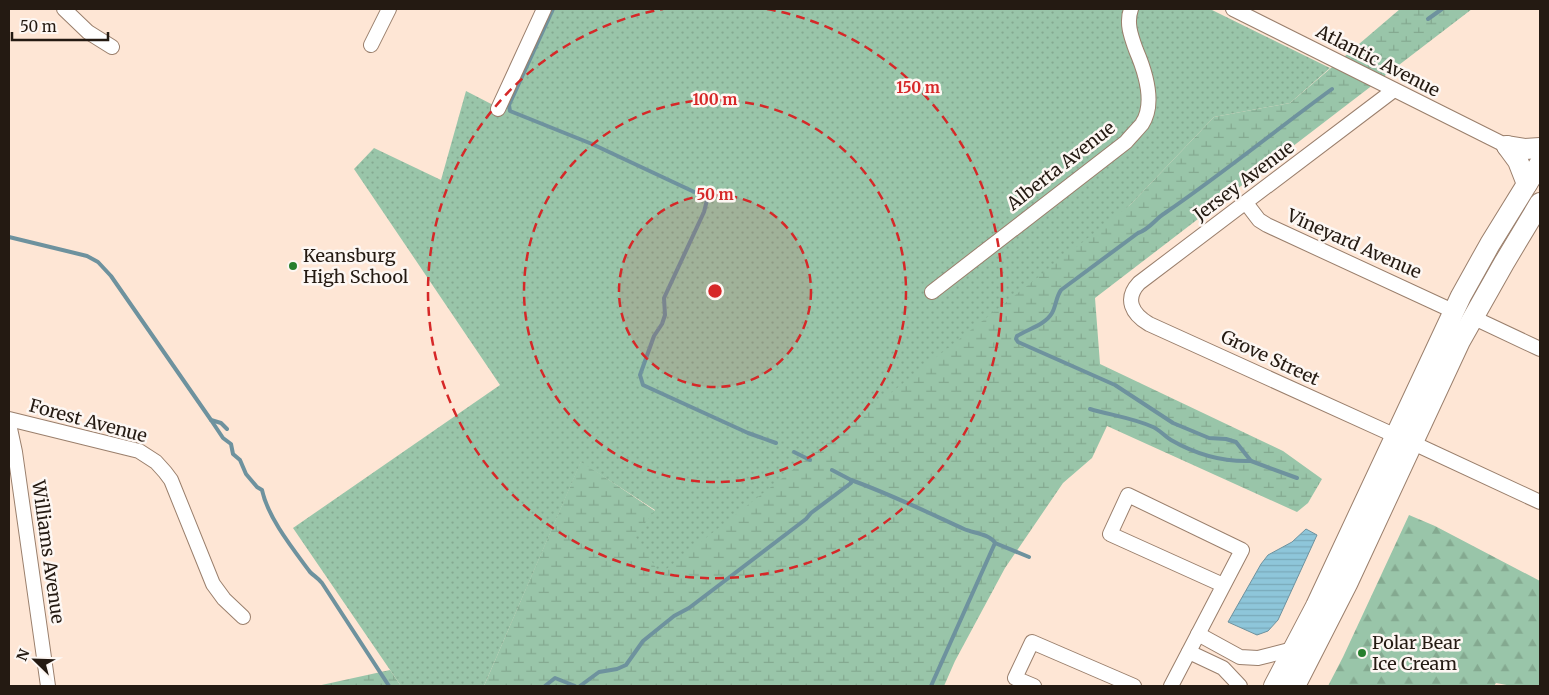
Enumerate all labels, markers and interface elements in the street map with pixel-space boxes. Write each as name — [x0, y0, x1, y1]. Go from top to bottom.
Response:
scale bar — [12, 10, 109, 42]
text: 50 m — [20, 17, 57, 36]
street label: Atlantic Avenue — [1312, 19, 1444, 102]
text: 150 m — [896, 78, 940, 97]
text: 100 m — [693, 90, 737, 109]
street label: Alberta Avenue — [1001, 116, 1120, 216]
street label: Jersey Avenue — [1188, 135, 1298, 226]
text: 50 m — [696, 185, 734, 204]
street label: Vineyard Avenue — [1282, 203, 1425, 284]
place label: Keansburg High School — [303, 244, 409, 288]
marker: Keansburg High School — [287, 260, 299, 272]
centre of rings — [706, 282, 724, 300]
street label: Grove Street — [1217, 325, 1323, 390]
street label: Forest Avenue — [27, 394, 150, 447]
street label: Williams Avenue — [27, 478, 70, 625]
place label: Polar Bear Ice Cream — [1372, 631, 1461, 675]
north arrow — [10, 635, 60, 685]
text: N — [13, 646, 33, 664]
marker: Polar Bear Ice Cream — [1356, 647, 1368, 659]

